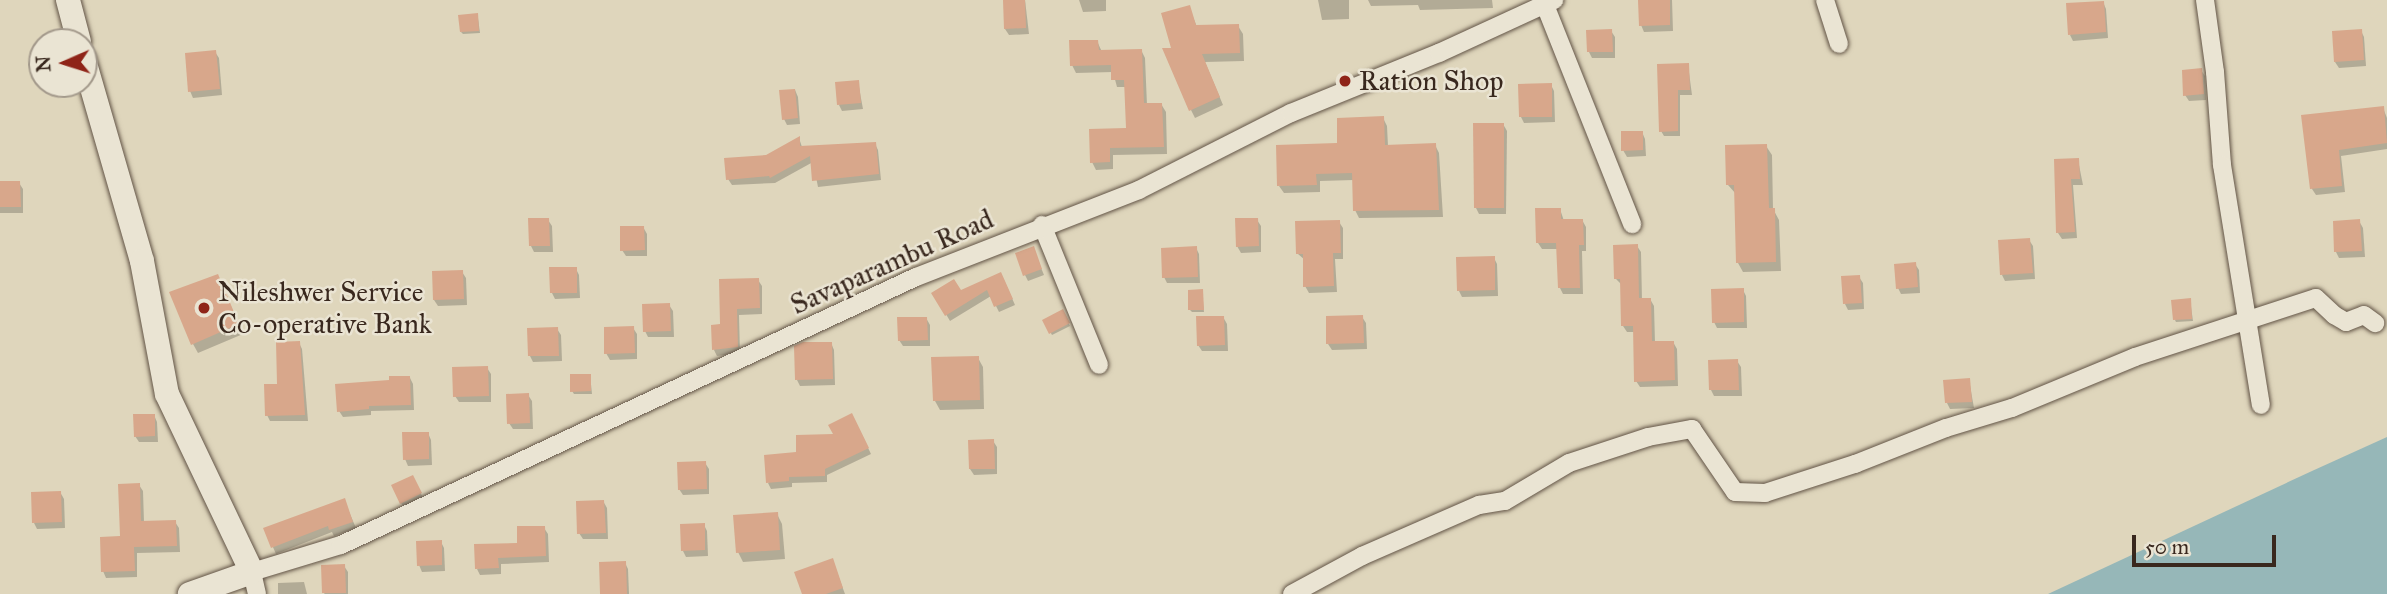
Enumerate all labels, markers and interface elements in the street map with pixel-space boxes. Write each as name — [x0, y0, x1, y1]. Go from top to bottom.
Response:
north arrow — [28, 28, 98, 98]
text: N — [32, 55, 55, 73]
place label: Ration Shop — [1359, 64, 1503, 98]
marker: Ration Shop — [1337, 73, 1353, 89]
street label: Savaparambu Road — [785, 202, 999, 322]
place label: Nileshwer Service Co-operative Bank — [218, 275, 432, 341]
marker: Nileshwer Service Co-operative Bank — [196, 300, 212, 316]
scale bar — [2135, 520, 2278, 564]
text: 50 m — [2145, 534, 2189, 560]

